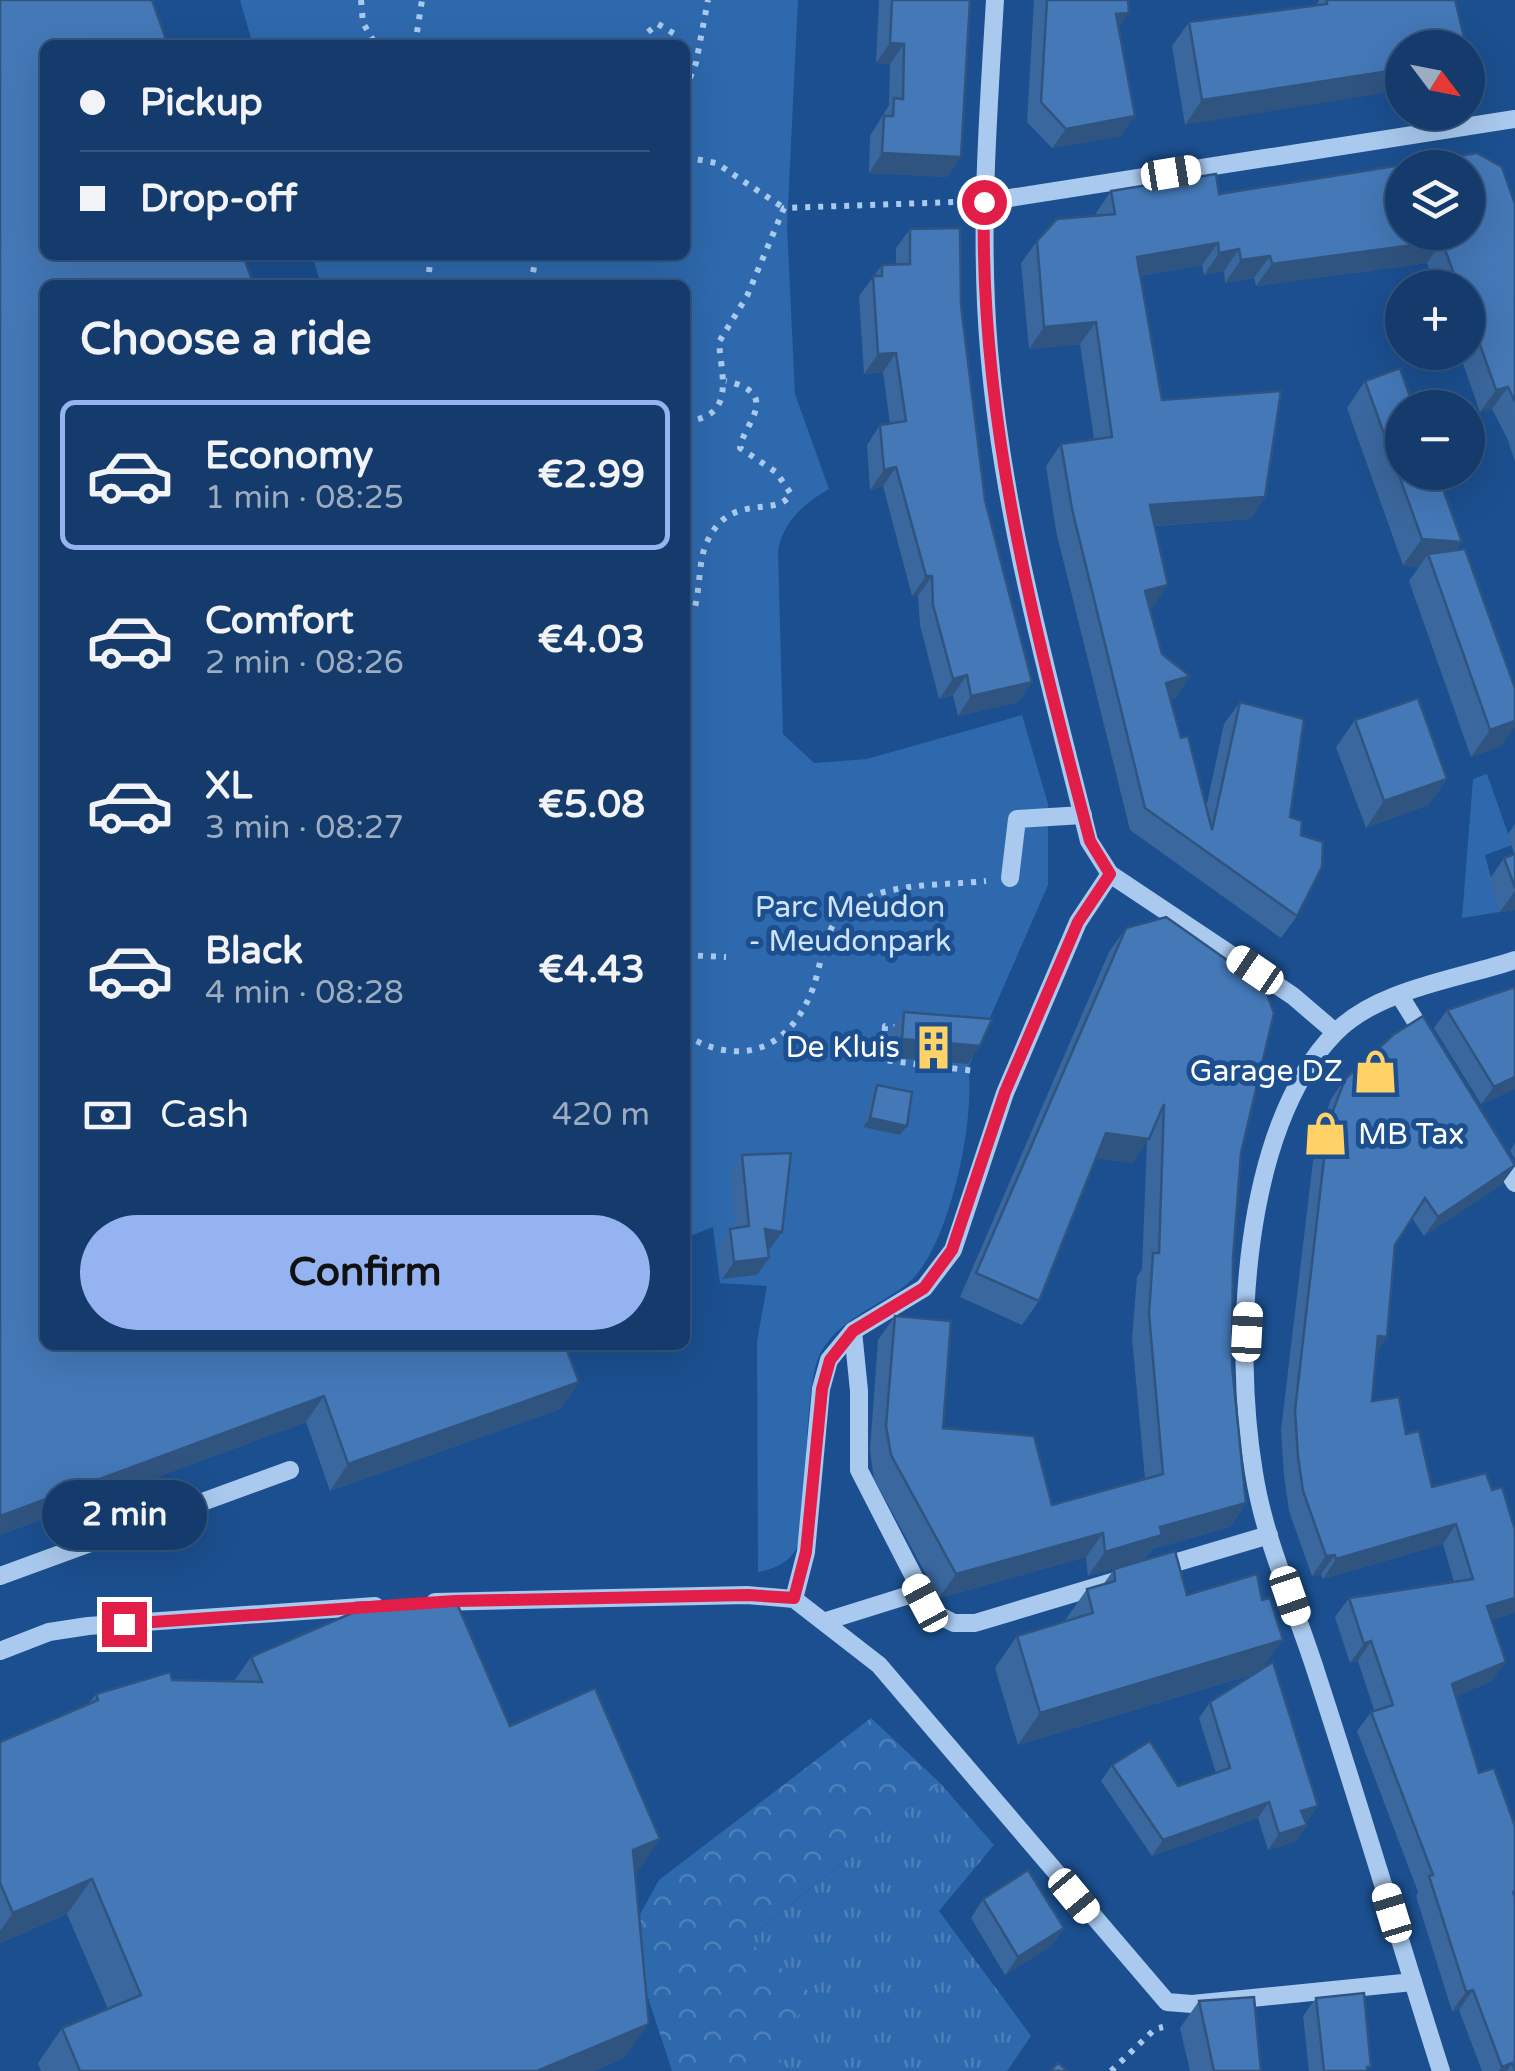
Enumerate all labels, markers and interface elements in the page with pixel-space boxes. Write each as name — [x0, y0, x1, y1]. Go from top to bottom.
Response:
north arrow — [1385, 30, 1485, 130]
map controls — [1385, 30, 1485, 490]
text: Pickup — [140, 80, 263, 126]
button: layers — [1385, 150, 1485, 250]
car — [1139, 153, 1203, 193]
text: Drop-off — [140, 176, 297, 222]
route start — [962, 180, 1007, 225]
button: + — [1385, 270, 1485, 370]
text: Choose a ride — [80, 313, 371, 367]
button: − — [1385, 390, 1485, 490]
icon: car — [85, 430, 175, 520]
text: Economy — [205, 433, 373, 479]
text: €2.99 — [538, 452, 645, 498]
text: 1 min · 08:25 — [205, 479, 404, 517]
icon: car — [85, 595, 175, 685]
text: Comfort — [205, 598, 354, 644]
text: €4.03 — [538, 617, 645, 663]
text: 2 min · 08:26 — [205, 644, 404, 682]
icon: car — [85, 760, 175, 850]
text: XL — [205, 763, 252, 809]
text: €5.08 — [538, 782, 645, 828]
text: 3 min · 08:27 — [205, 809, 404, 847]
park label: Parc Meudon - Meudonpark — [749, 889, 951, 960]
icon: car — [85, 925, 175, 1015]
text: Black — [205, 928, 303, 974]
car — [1222, 941, 1288, 999]
text: €4.43 — [538, 947, 645, 993]
text: 4 min · 08:28 — [205, 974, 404, 1012]
building icon: De Kluis — [909, 1023, 957, 1071]
place label: De Kluis — [786, 1029, 900, 1066]
shop icon: Garage DZ — [1352, 1047, 1400, 1095]
place label: Garage DZ — [1190, 1053, 1343, 1090]
icon: cash — [80, 1088, 135, 1143]
text: Cash — [160, 1092, 249, 1138]
text: 420 m — [552, 1096, 650, 1134]
shop icon: MB Tax — [1301, 1110, 1349, 1158]
place label: MB Tax — [1358, 1116, 1465, 1153]
button: Confirm — [80, 1215, 650, 1330]
car — [1230, 1301, 1264, 1363]
callout: 2 min — [42, 1479, 206, 1549]
text: 2 min — [82, 1496, 167, 1534]
car — [1266, 1563, 1314, 1629]
car — [898, 1569, 952, 1637]
route end — [102, 1602, 147, 1647]
car — [1043, 1863, 1105, 1929]
car — [1369, 1880, 1415, 1946]

